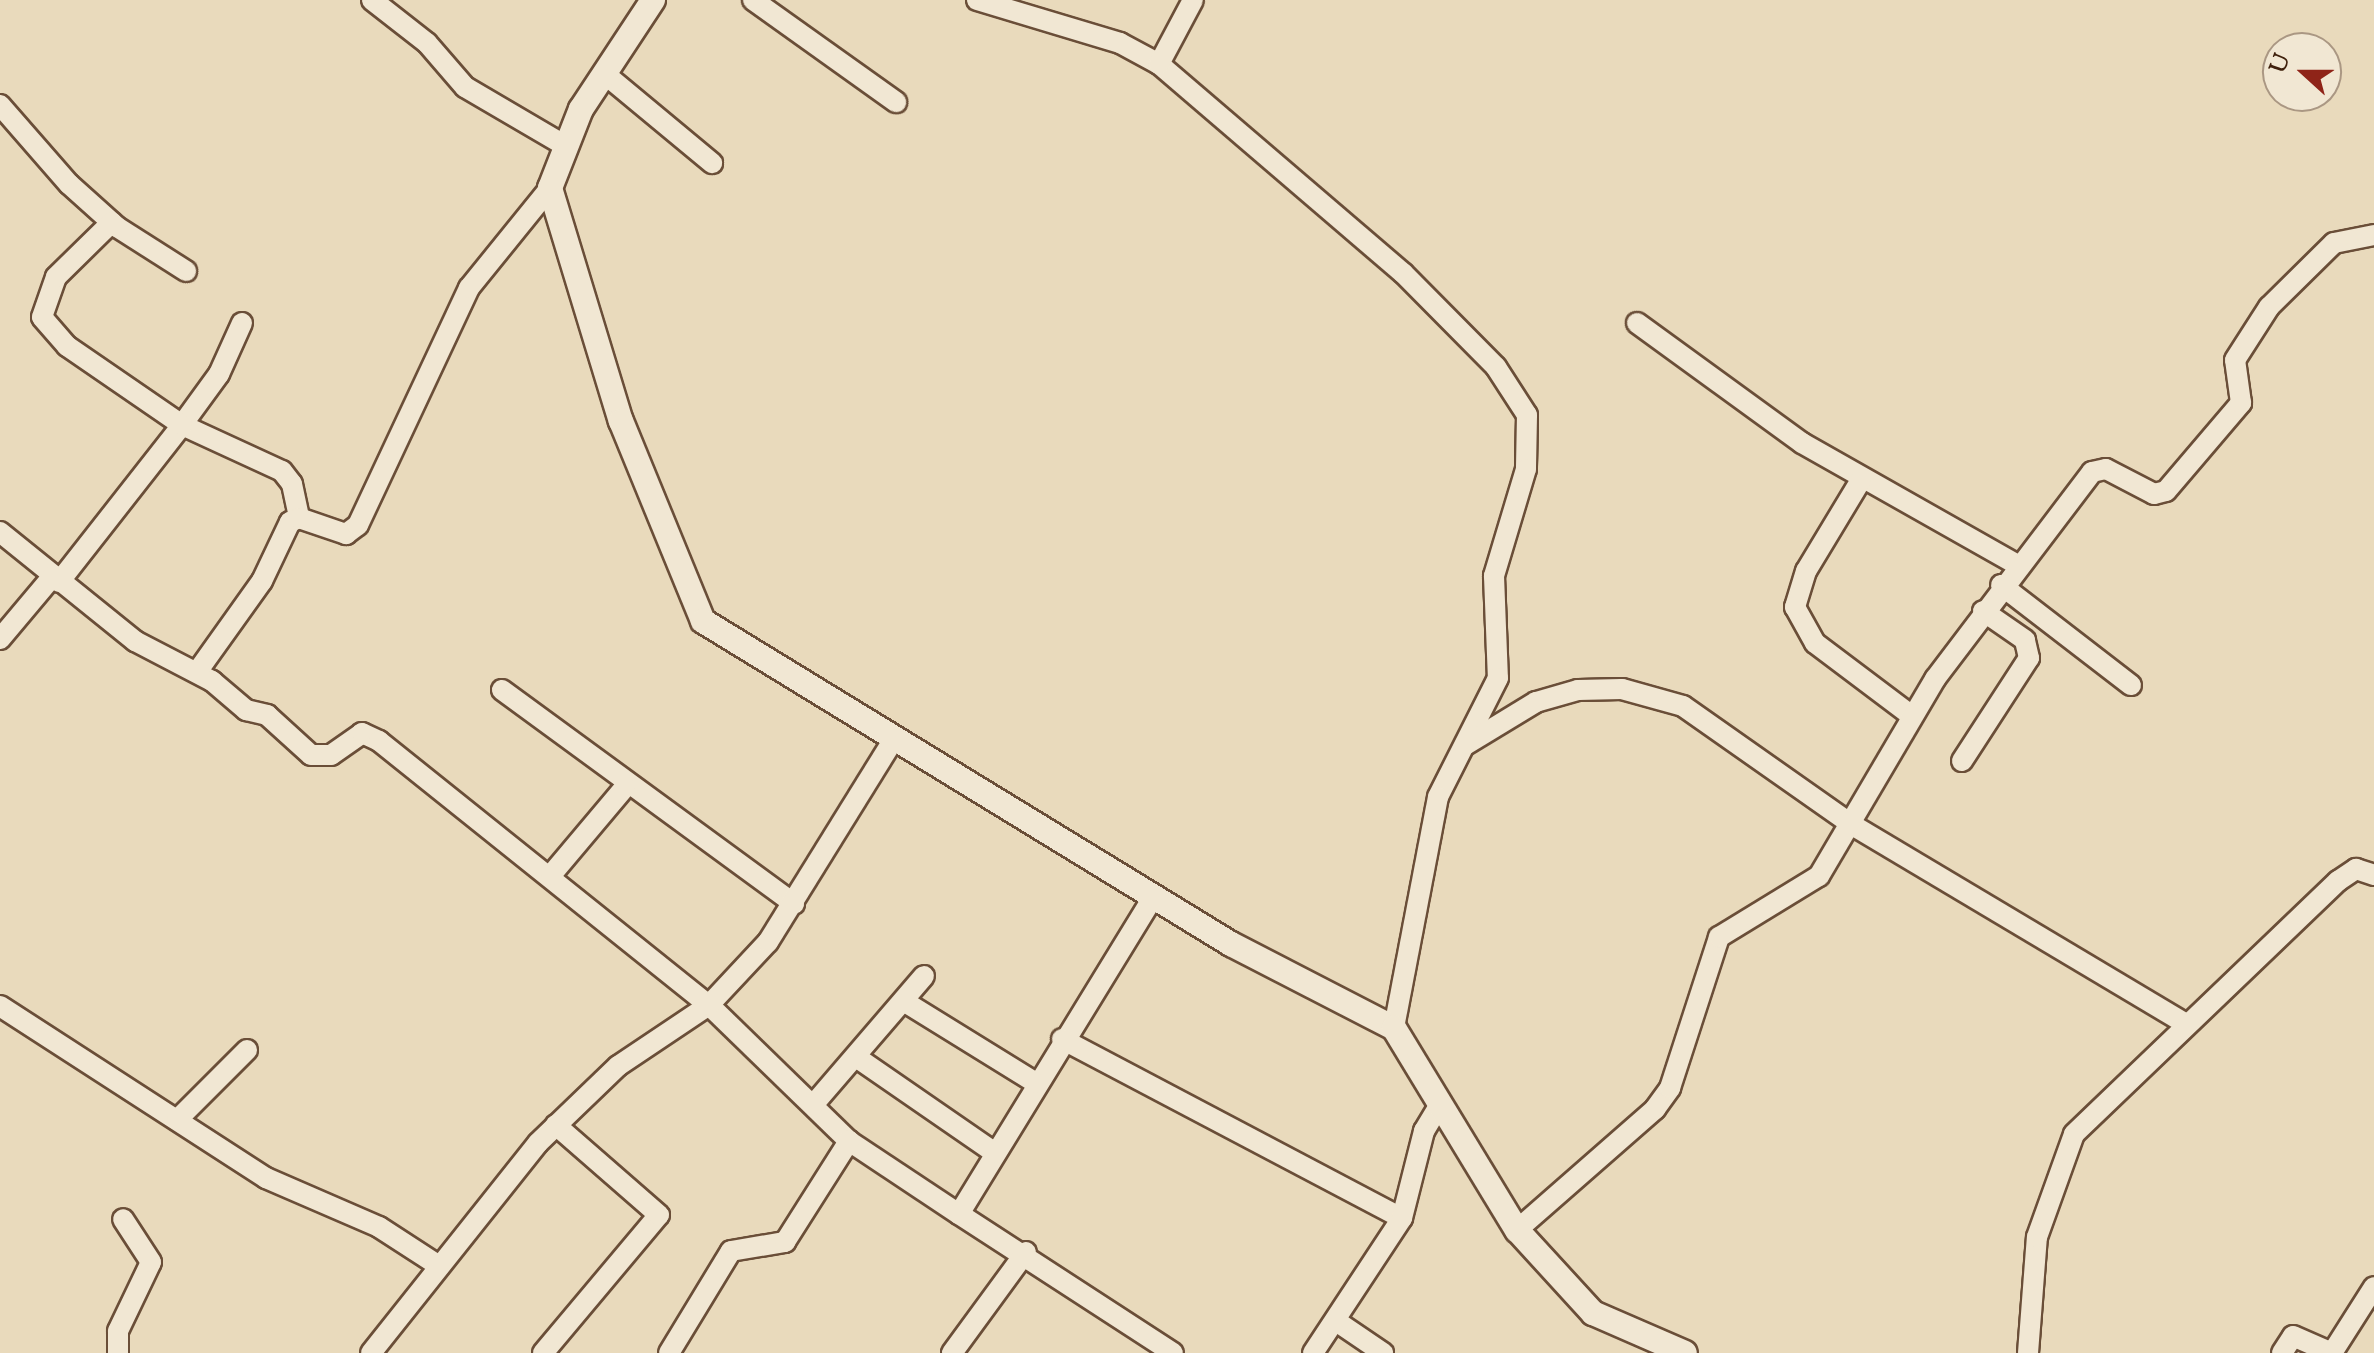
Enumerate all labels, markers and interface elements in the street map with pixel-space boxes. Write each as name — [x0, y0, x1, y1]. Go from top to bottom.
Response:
north arrow — [2262, 32, 2342, 112]
text: U — [2263, 50, 2300, 78]

